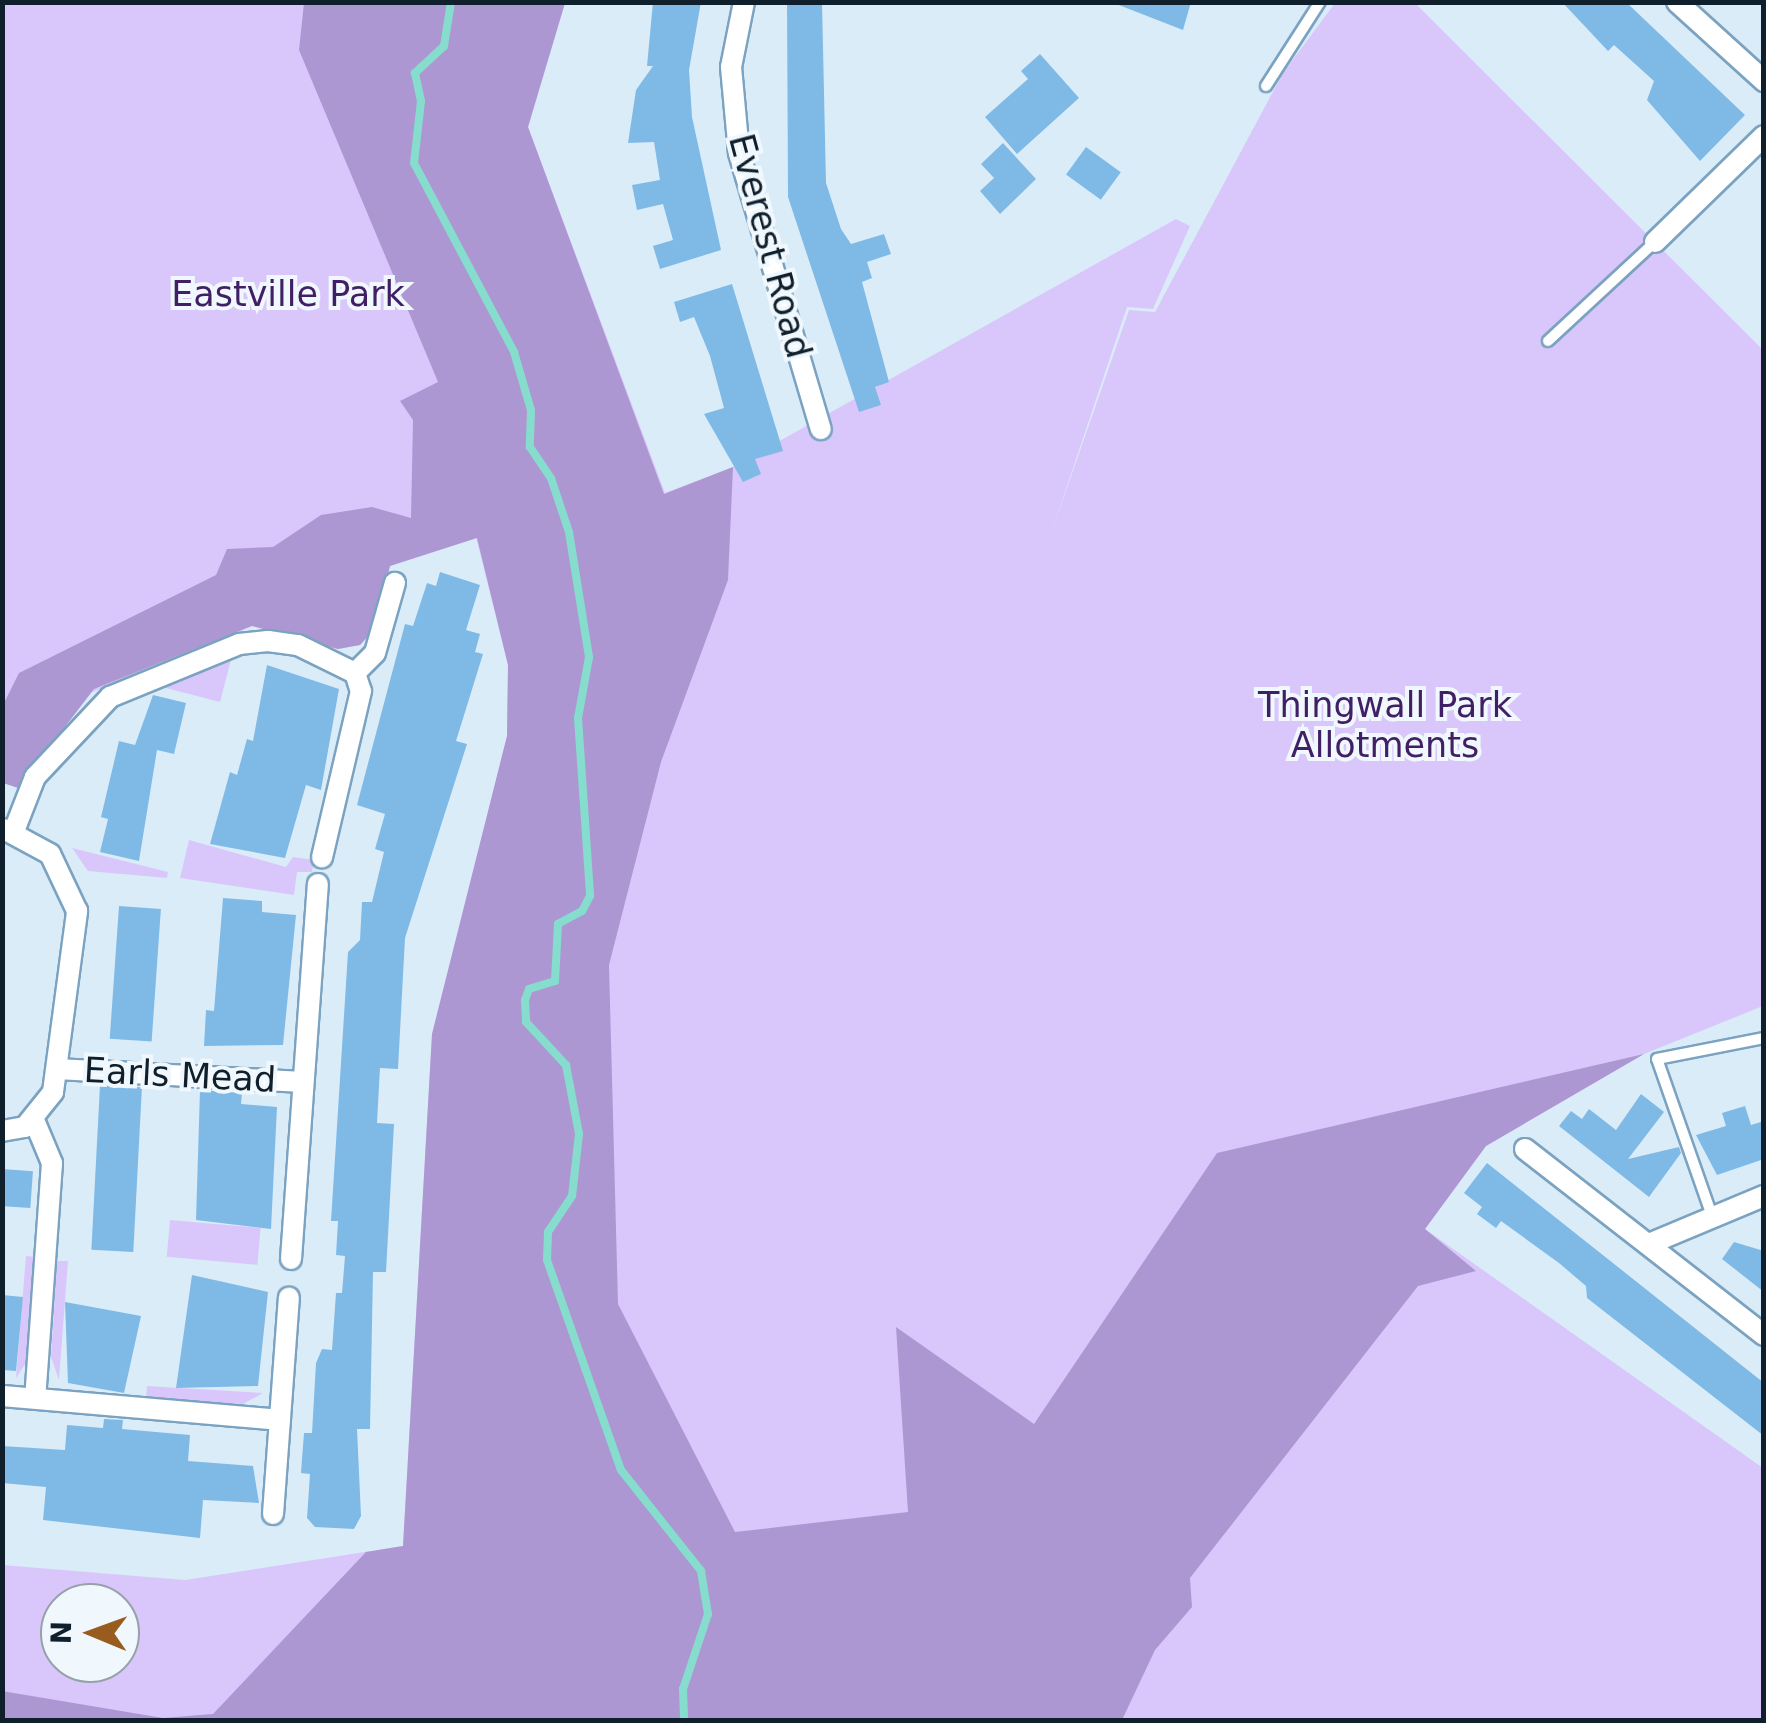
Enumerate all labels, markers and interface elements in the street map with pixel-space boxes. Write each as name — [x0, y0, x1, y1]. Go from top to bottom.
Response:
street label: Everest Road — [720, 129, 820, 363]
park label: Eastville Park — [171, 273, 405, 315]
park label: Thingwall Park Allotments — [1258, 684, 1512, 766]
street label: Earls Mead — [83, 1049, 277, 1101]
north arrow — [40, 1583, 140, 1683]
text: N — [45, 1620, 78, 1645]

